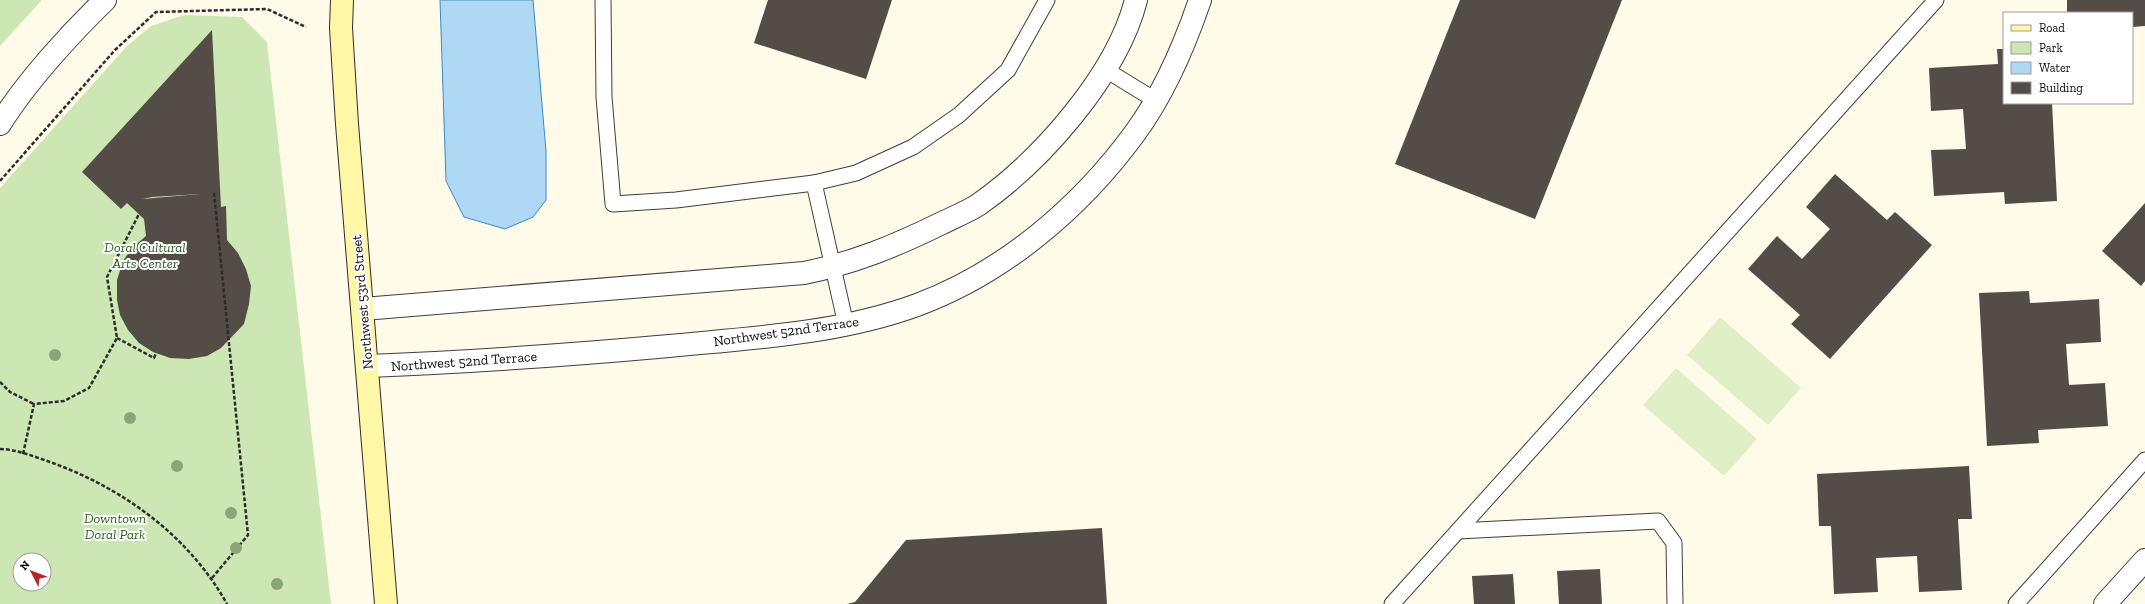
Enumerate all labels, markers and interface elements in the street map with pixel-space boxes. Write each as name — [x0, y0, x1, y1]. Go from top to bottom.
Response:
legend — [2003, 12, 2133, 104]
text: Road — [2039, 21, 2065, 35]
text: Park — [2039, 41, 2064, 55]
text: Water — [2039, 61, 2071, 75]
text: Building — [2039, 81, 2083, 95]
street label: Northwest 53rd Street — [348, 233, 377, 370]
park label: Doral Cultural Arts Center — [104, 239, 186, 272]
street label: Northwest 52nd Terrace — [712, 313, 860, 350]
street label: Northwest 52nd Terrace — [390, 348, 538, 375]
park label: Downtown Doral Park — [84, 510, 146, 543]
north arrow — [12, 552, 52, 592]
text: N — [17, 558, 33, 573]

